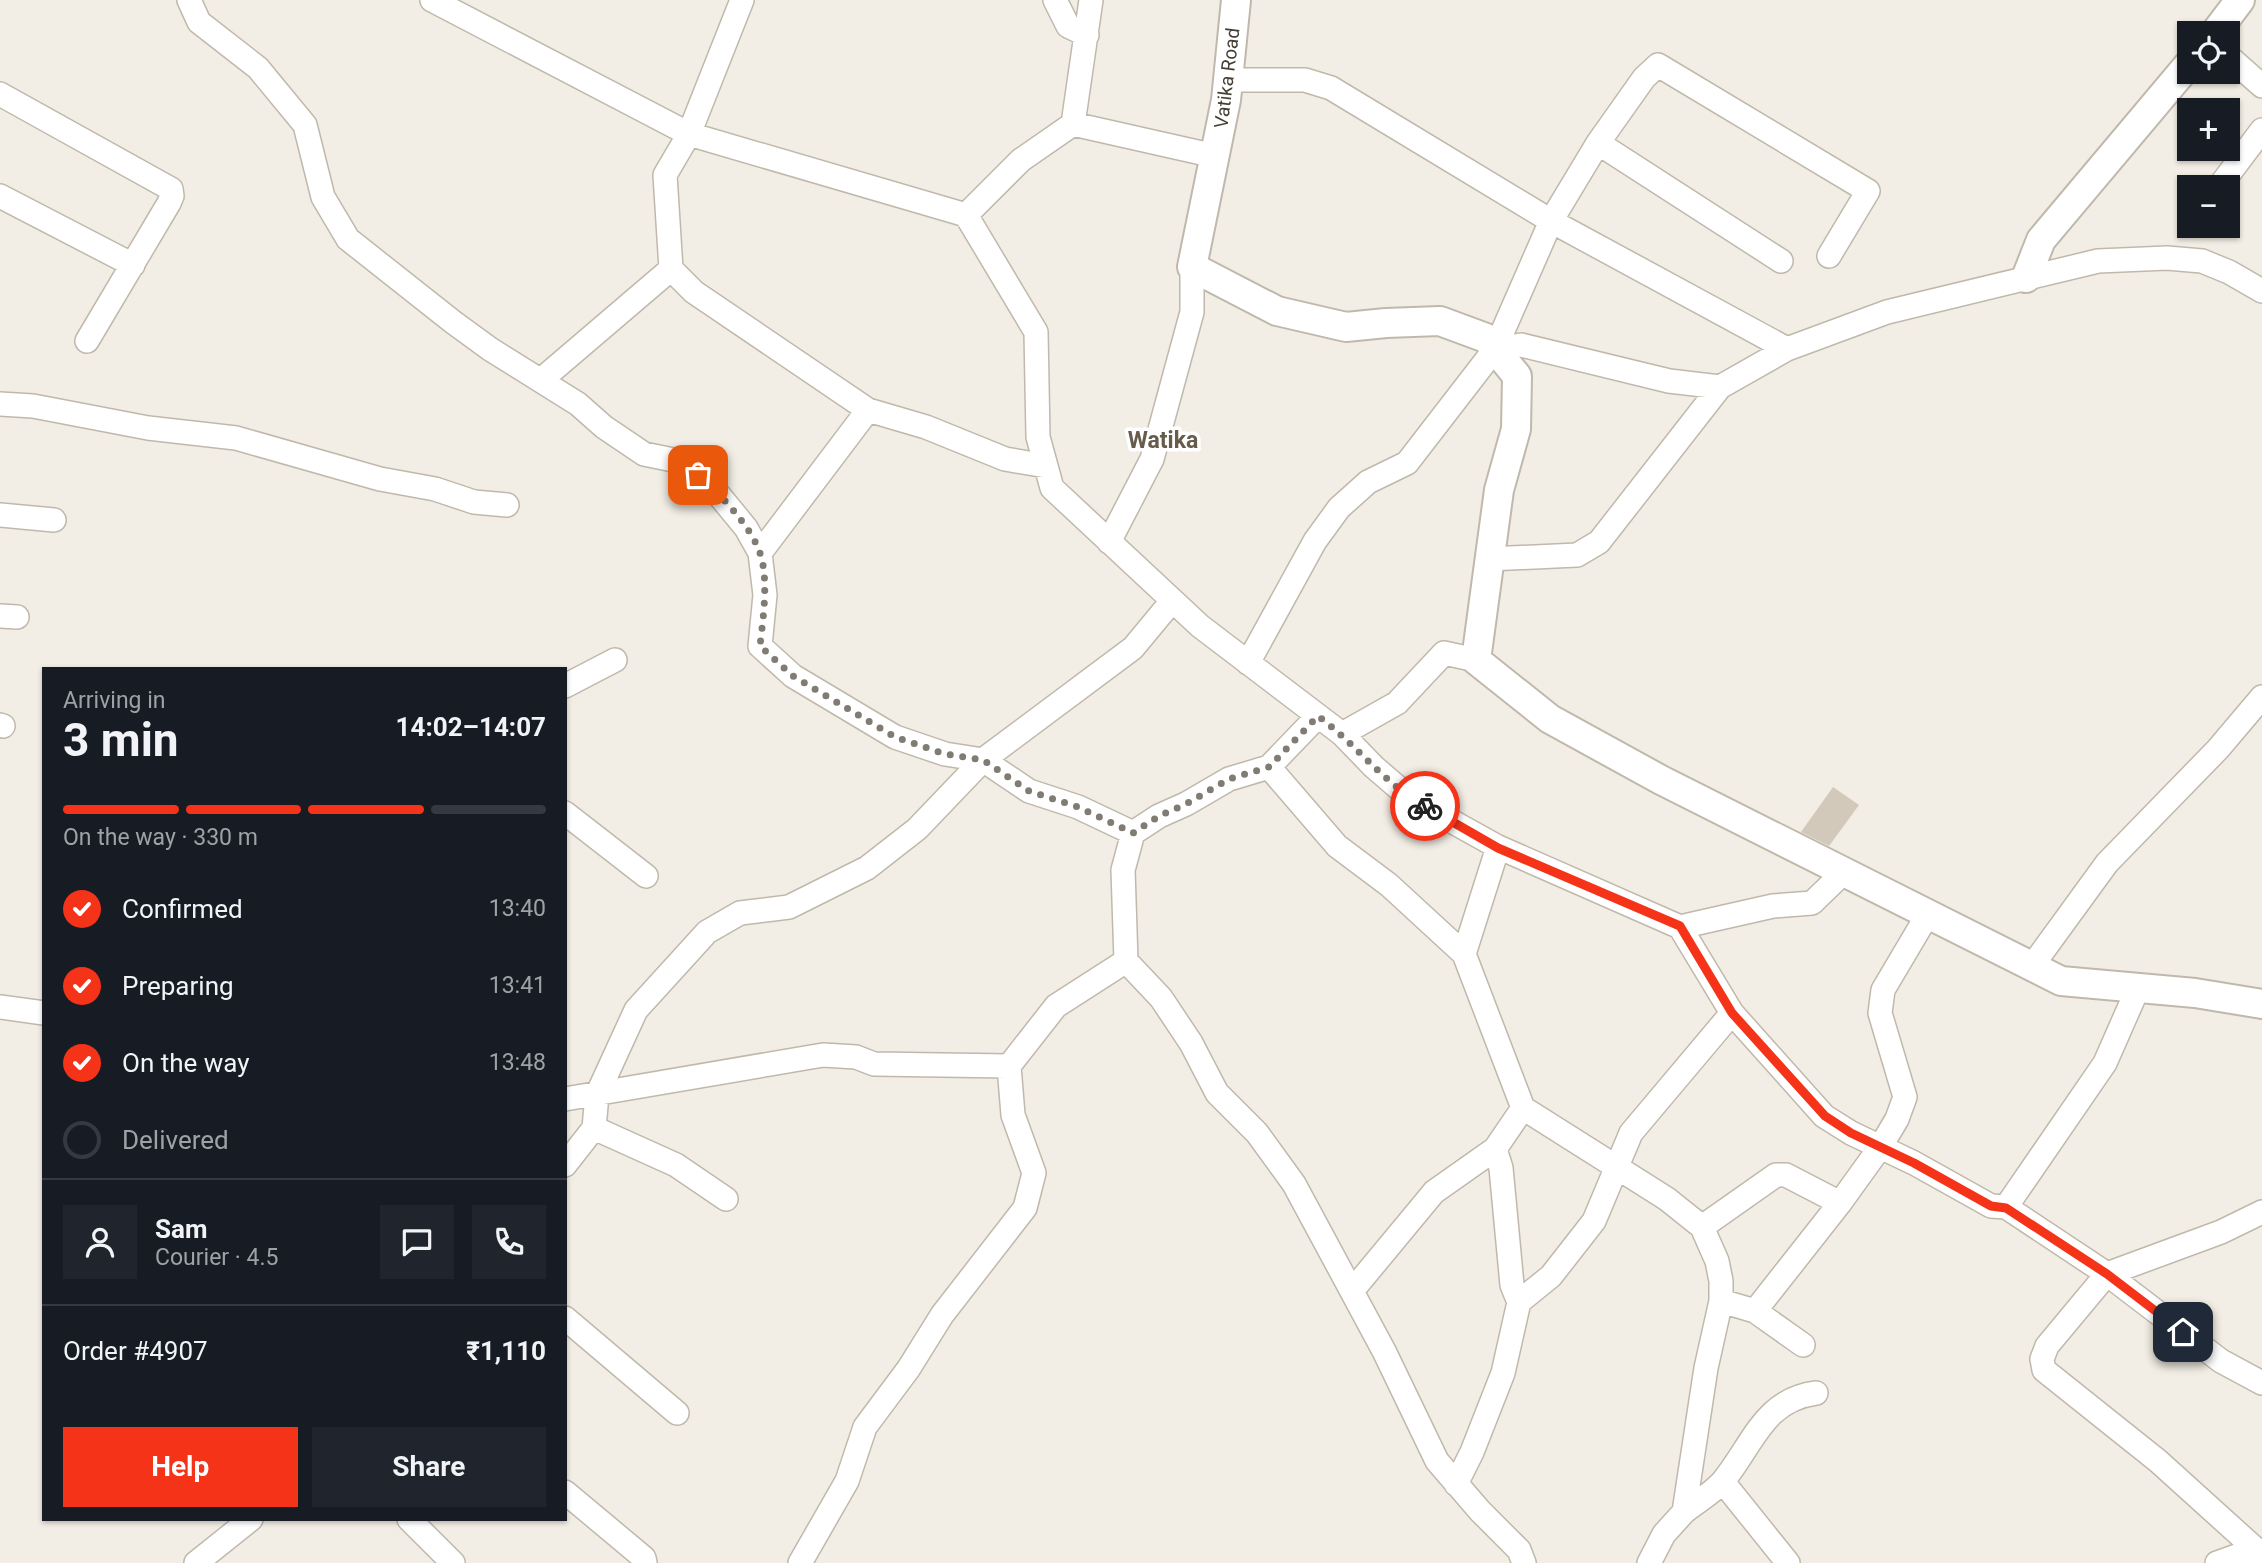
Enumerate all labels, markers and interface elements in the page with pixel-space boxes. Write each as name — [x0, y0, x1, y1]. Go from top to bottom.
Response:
map controls — [2177, 21, 2240, 238]
button: locate — [2177, 21, 2240, 84]
street label: Vatika Road — [1209, 26, 1245, 130]
button: + — [2177, 98, 2240, 161]
button: − — [2177, 175, 2240, 238]
district label: Watika — [1128, 427, 1198, 454]
pin — [668, 445, 728, 505]
icon: bag — [679, 456, 717, 494]
text: Arriving in — [63, 687, 166, 714]
text: 14:02–14:07 — [396, 712, 546, 742]
text: 3 min — [63, 713, 179, 767]
courier — [1390, 771, 1460, 841]
icon: bike — [1406, 787, 1444, 825]
text: On the way · 330 m — [63, 824, 258, 851]
icon: check — [63, 890, 101, 928]
text: Confirmed — [122, 894, 243, 924]
text: 13:40 — [489, 895, 546, 922]
icon: check — [63, 967, 101, 1005]
text: Preparing — [122, 971, 234, 1001]
text: 13:41 — [489, 972, 546, 999]
icon: check — [63, 1044, 101, 1082]
text: On the way — [122, 1048, 250, 1078]
text: 13:48 — [489, 1049, 546, 1076]
text: Delivered — [122, 1125, 229, 1155]
button: person — [63, 1205, 137, 1279]
button: chat — [380, 1205, 454, 1279]
button: phone — [472, 1205, 546, 1279]
text: Sam — [155, 1214, 207, 1244]
text: Courier · 4.5 — [155, 1244, 278, 1271]
pin — [2153, 1302, 2213, 1362]
icon: home — [2164, 1313, 2202, 1351]
text: Order #4907 — [63, 1336, 208, 1366]
text: ₹1,110 — [466, 1336, 546, 1366]
button: Help — [63, 1427, 298, 1507]
button: Share — [312, 1427, 546, 1507]

